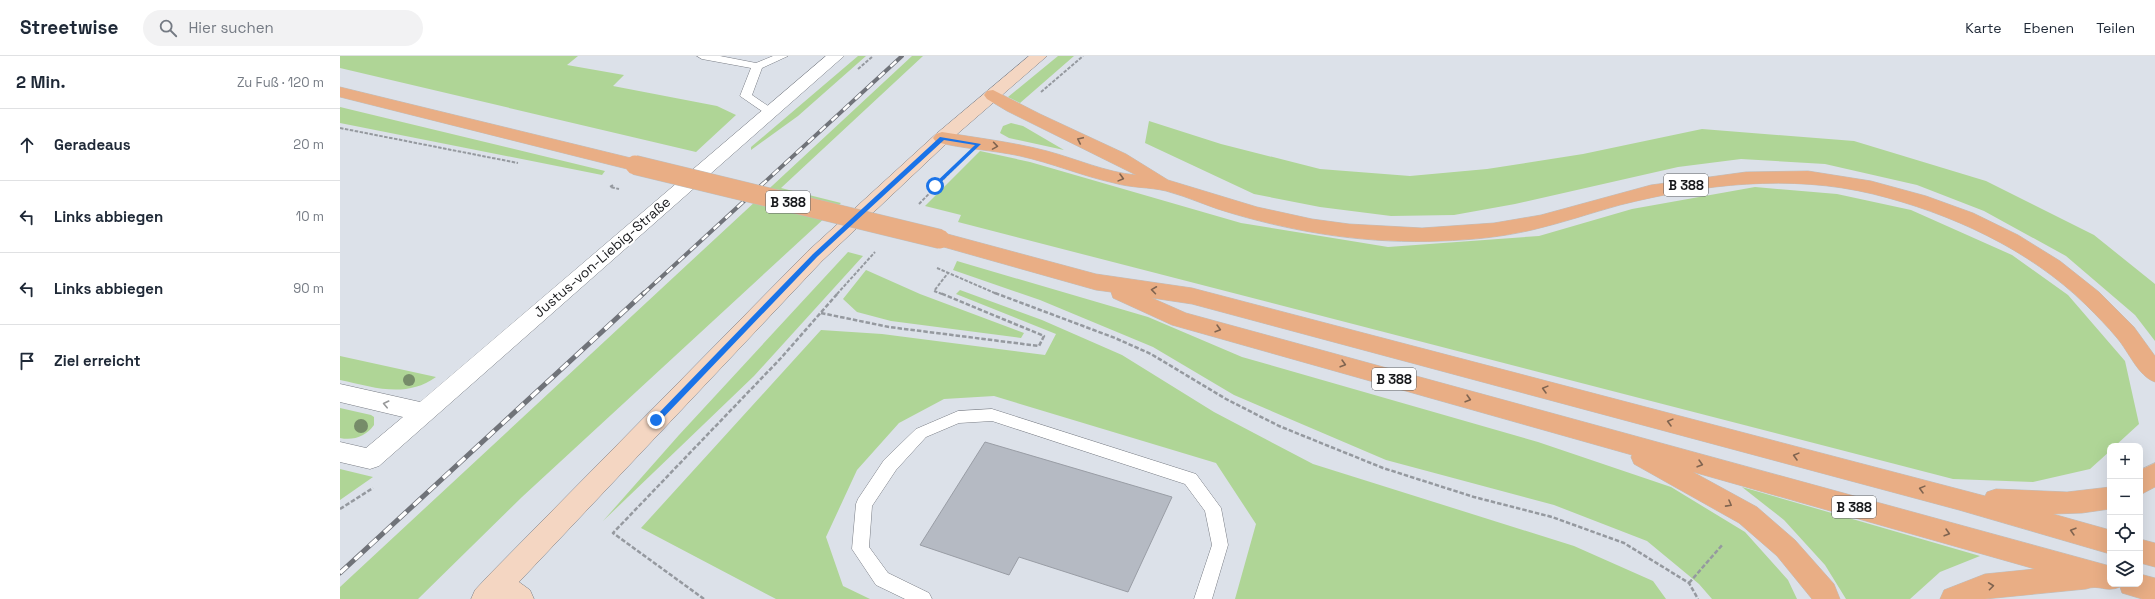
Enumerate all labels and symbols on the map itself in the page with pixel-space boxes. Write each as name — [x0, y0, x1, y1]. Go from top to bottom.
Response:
one-way arrow — [1077, 137, 1085, 145]
one-way arrow — [992, 142, 998, 150]
one-way arrow — [1117, 173, 1124, 182]
road number: B 388 — [1664, 174, 1708, 196]
route start — [926, 177, 944, 195]
road number: B 388 — [766, 191, 810, 213]
street label: Justus-von-Liebig-Straße — [530, 193, 674, 321]
one-way arrow — [1151, 286, 1157, 295]
one-way arrow — [1214, 324, 1221, 333]
one-way arrow — [1339, 359, 1346, 368]
road number: B 388 — [1372, 368, 1416, 390]
one-way arrow — [1541, 385, 1548, 394]
one-way arrow — [1464, 394, 1471, 403]
one-way arrow — [382, 400, 389, 408]
route end — [647, 411, 665, 429]
one-way arrow — [1667, 419, 1674, 427]
one-way arrow — [1793, 452, 1799, 460]
one-way arrow — [1696, 459, 1703, 468]
one-way arrow — [1918, 485, 1925, 494]
road number: B 388 — [1832, 496, 1876, 518]
one-way arrow — [1725, 499, 1732, 507]
one-way arrow — [1943, 528, 1950, 537]
one-way arrow — [2069, 528, 2076, 536]
one-way arrow — [1987, 581, 1994, 590]

